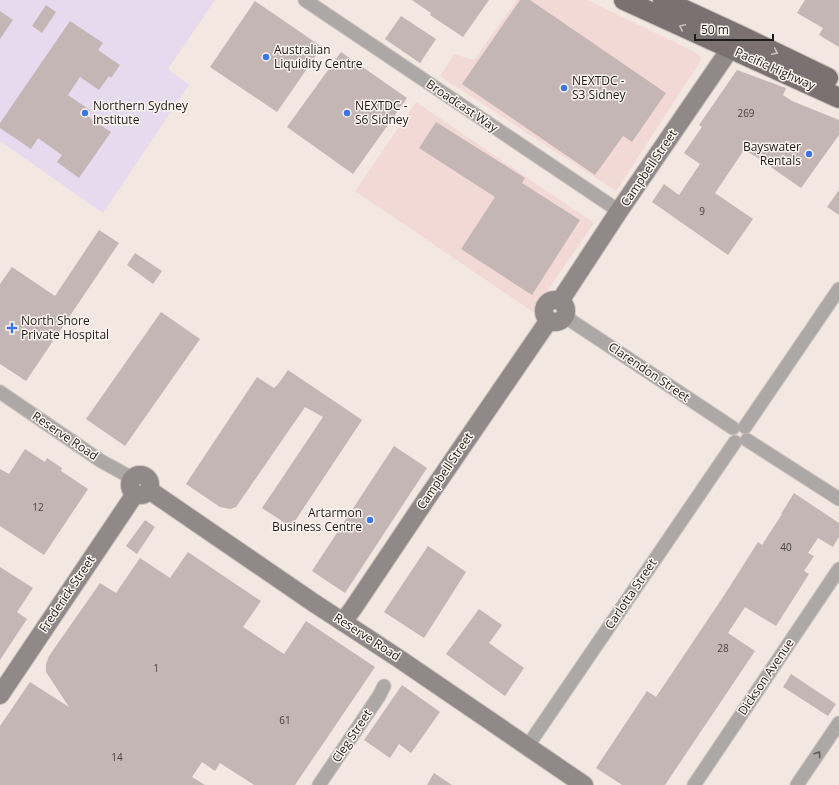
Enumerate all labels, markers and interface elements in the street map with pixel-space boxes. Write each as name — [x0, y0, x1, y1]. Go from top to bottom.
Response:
scale bar — [695, 16, 773, 42]
text: 50 m — [701, 21, 729, 38]
one-way arrow — [679, 24, 687, 32]
place label: Australian Liquidity Centre — [274, 41, 363, 72]
street label: Pacific Highway — [732, 43, 819, 94]
one-way arrow — [770, 47, 778, 55]
marker: Australian Liquidity Centre — [261, 52, 271, 62]
place label: NEXTDC - S3 Sidney — [572, 72, 627, 103]
street label: Broadcast Way — [423, 75, 502, 136]
marker: NEXTDC - S3 Sidney — [559, 83, 569, 93]
place label: Northern Sydney Institute — [93, 97, 189, 128]
place label: NEXTDC - S6 Sidney — [355, 97, 410, 128]
house number: 269 — [737, 106, 755, 120]
marker: Northern Sydney Institute — [80, 108, 90, 118]
marker: NEXTDC - S6 Sidney — [342, 108, 352, 118]
street label: Campbell Street — [617, 126, 681, 210]
place label: Bayswater Rentals — [743, 138, 801, 169]
marker: Bayswater Rentals — [804, 149, 814, 159]
house number: 9 — [699, 204, 705, 218]
place label: North Shore Private Hospital — [21, 312, 109, 343]
marker: North Shore Private Hospital — [6, 322, 18, 334]
street label: Clarendon Street — [605, 338, 693, 405]
street label: Reserve Road — [29, 407, 102, 464]
street label: Campbell Street — [413, 429, 477, 513]
house number: 12 — [32, 500, 44, 514]
place label: Artarmon Business Centre — [272, 504, 362, 535]
marker: Artarmon Business Centre — [365, 515, 375, 525]
house number: 40 — [780, 540, 792, 554]
street label: Frederick Street — [35, 552, 98, 635]
street label: Carlotta Street — [601, 555, 660, 632]
street label: Reserve Road — [331, 609, 404, 664]
street label: Dickson Avenue — [734, 635, 798, 718]
house number: 28 — [717, 641, 729, 655]
house number: 1 — [153, 661, 159, 675]
street label: Cleg Street — [328, 706, 376, 766]
house number: 61 — [279, 713, 291, 727]
house number: 14 — [111, 750, 123, 764]
one-way arrow — [813, 751, 821, 758]

